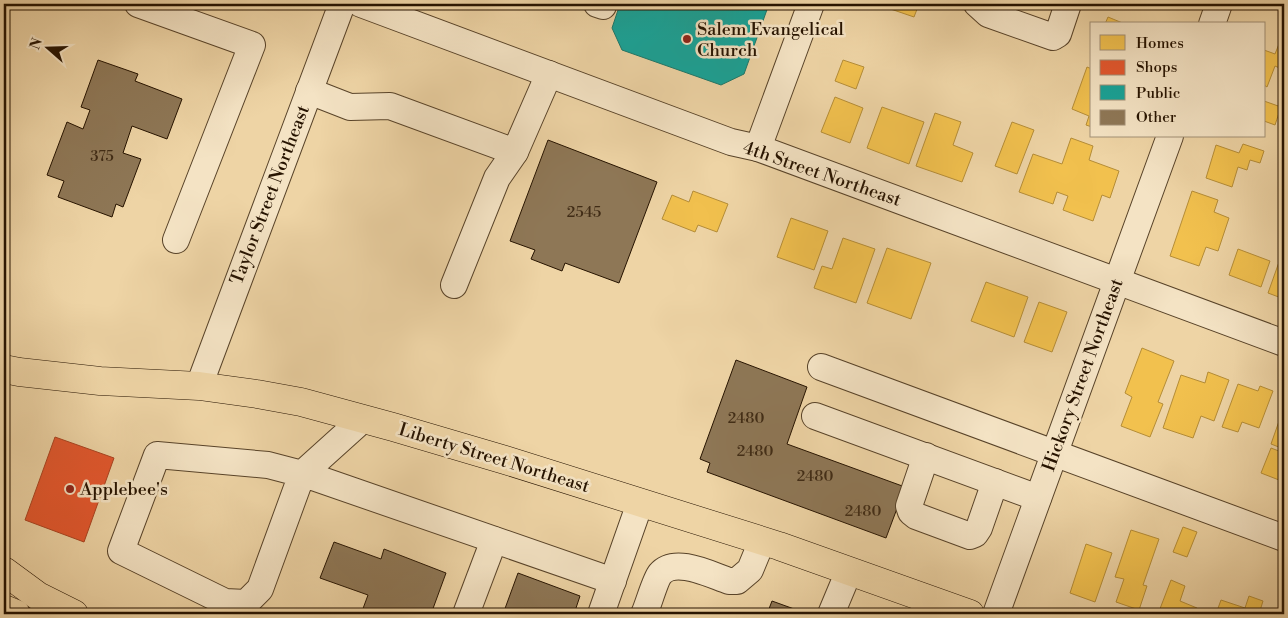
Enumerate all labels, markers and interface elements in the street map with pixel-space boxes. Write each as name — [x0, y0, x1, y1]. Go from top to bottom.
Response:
place label: Salem Evangelical Church — [697, 18, 845, 62]
north arrow — [22, 22, 72, 72]
legend — [1090, 22, 1266, 138]
marker: Salem Evangelical Church — [681, 33, 693, 45]
text: Homes — [1136, 34, 1184, 53]
text: N — [26, 36, 47, 52]
text: Shops — [1136, 58, 1177, 77]
text: Public — [1136, 84, 1180, 103]
street label: Taylor Street Northeast — [225, 101, 315, 288]
text: Other — [1136, 108, 1177, 127]
street label: 4th Street Northeast — [740, 136, 905, 212]
house number: 375 — [90, 147, 114, 166]
house number: 2545 — [567, 203, 601, 222]
street label: Hickory Street Northeast — [1037, 275, 1129, 475]
house number: 2480 — [728, 409, 764, 428]
street label: Liberty Street Northeast — [396, 418, 593, 498]
house number: 2480 — [737, 442, 773, 461]
house number: 2480 — [797, 467, 833, 486]
place label: Applebee's — [79, 478, 168, 501]
marker: Applebee's — [64, 483, 76, 495]
house number: 2480 — [845, 502, 881, 521]

